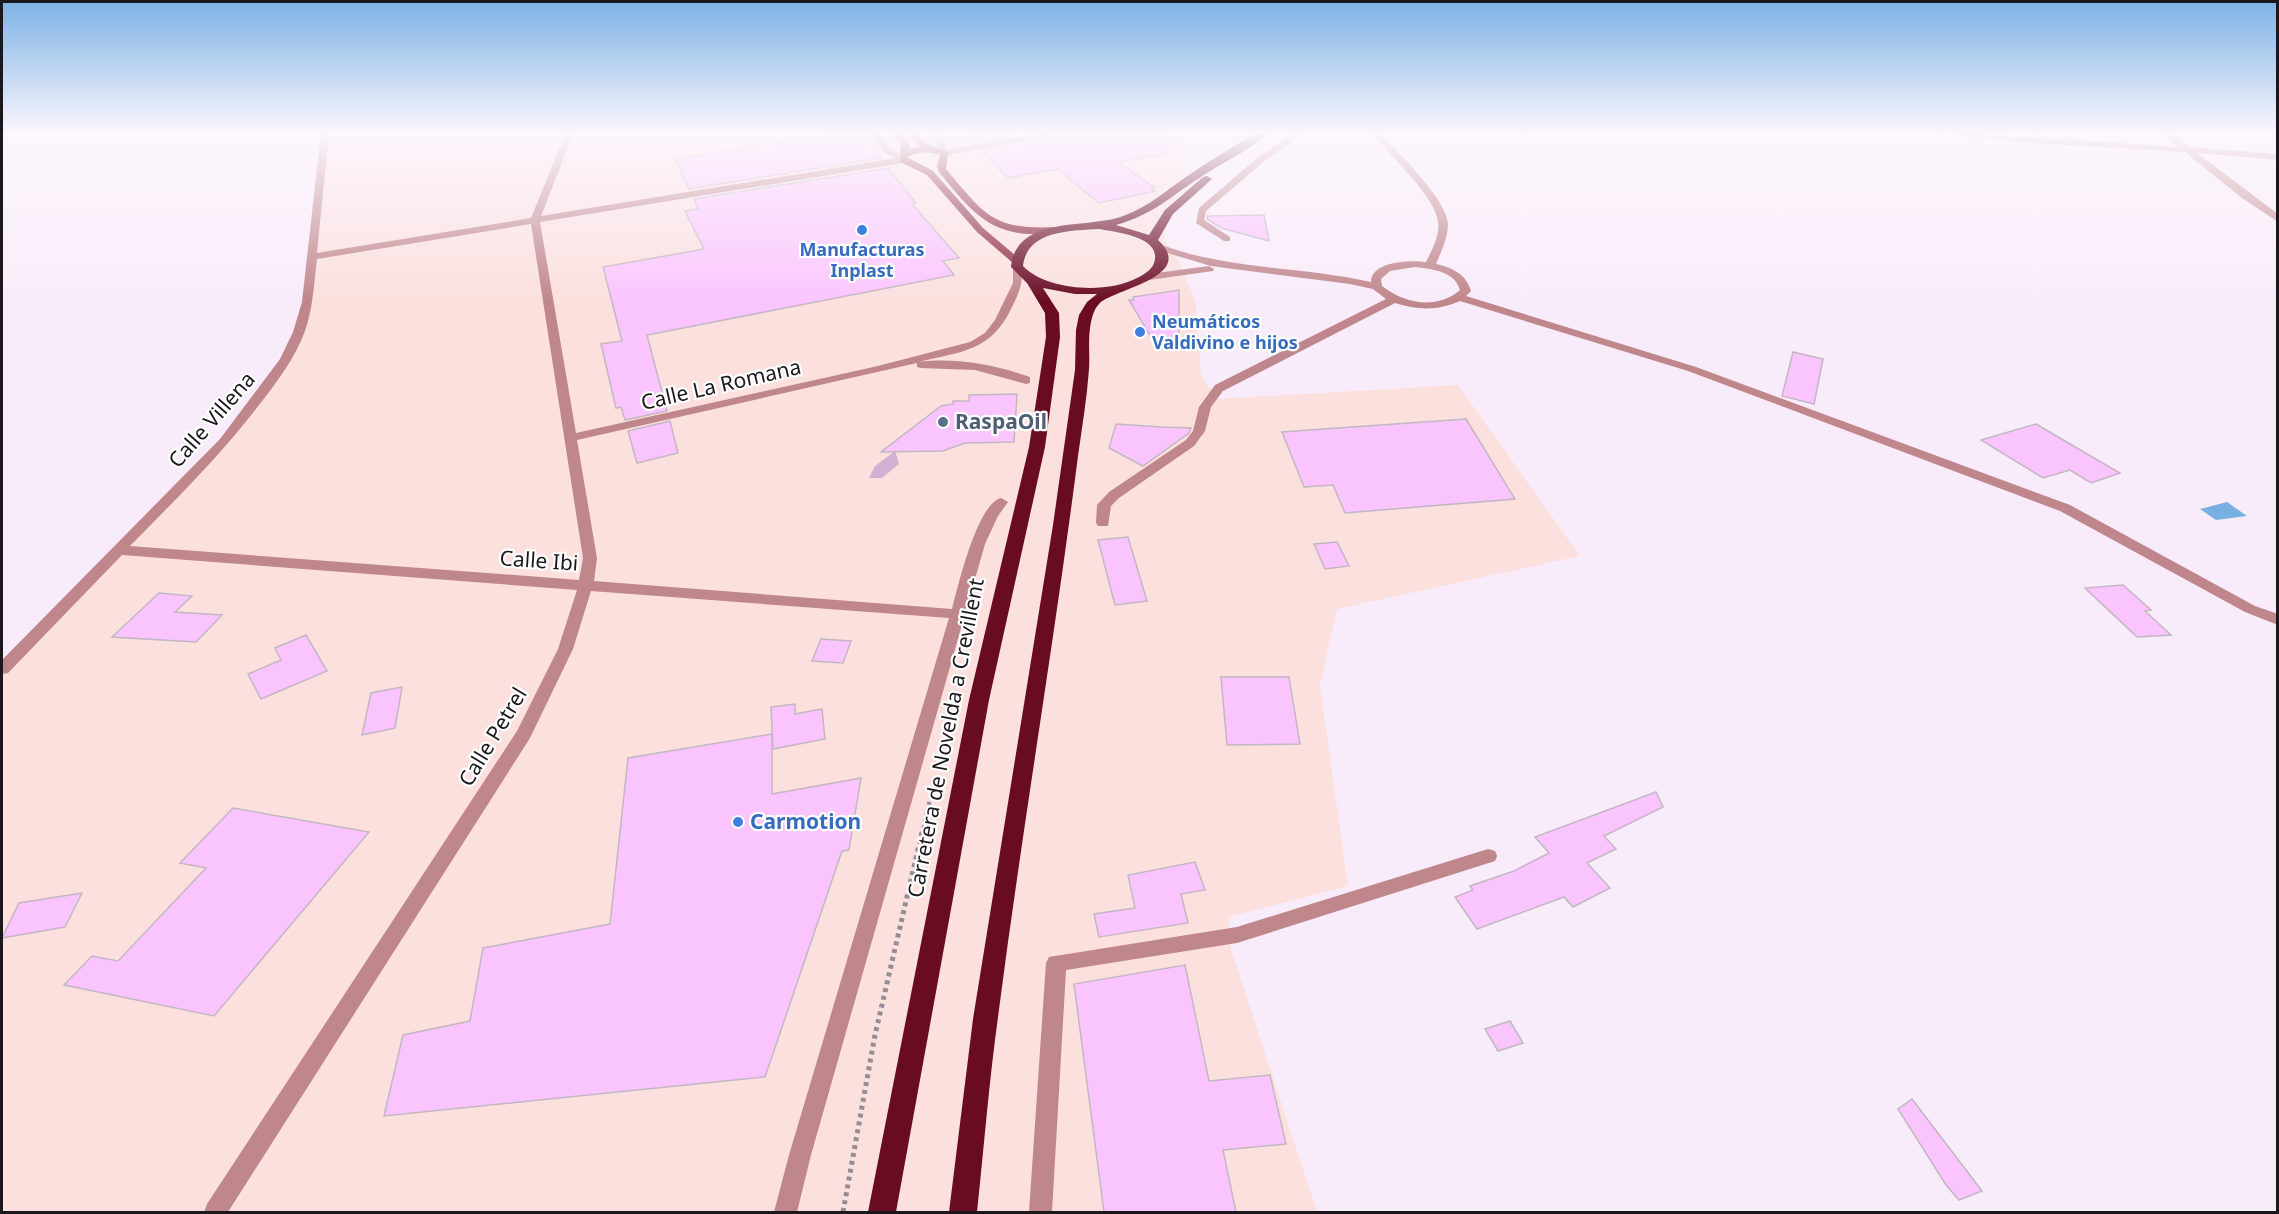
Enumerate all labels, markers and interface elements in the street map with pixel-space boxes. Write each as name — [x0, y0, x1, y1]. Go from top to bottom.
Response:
marker: Manufacturas Inplast — [855, 223, 869, 237]
place label: Manufacturas Inplast — [799, 237, 925, 282]
place label: Neumáticos Valdivino e hijos — [1152, 309, 1298, 354]
marker: Neumáticos Valdivino e hijos — [1133, 325, 1147, 339]
street label: Calle La Romana — [638, 352, 804, 416]
street label: Calle Villena — [162, 365, 261, 473]
place label: RaspaOil — [955, 407, 1047, 435]
marker: RaspaOil — [936, 415, 950, 429]
street label: Calle Ibi — [499, 543, 579, 577]
street label: Carretera de Novelda a Crevillent — [900, 575, 990, 900]
street label: Calle Petrel — [452, 682, 533, 791]
place label: Carmotion — [750, 807, 861, 835]
marker: Carmotion — [731, 815, 745, 829]

